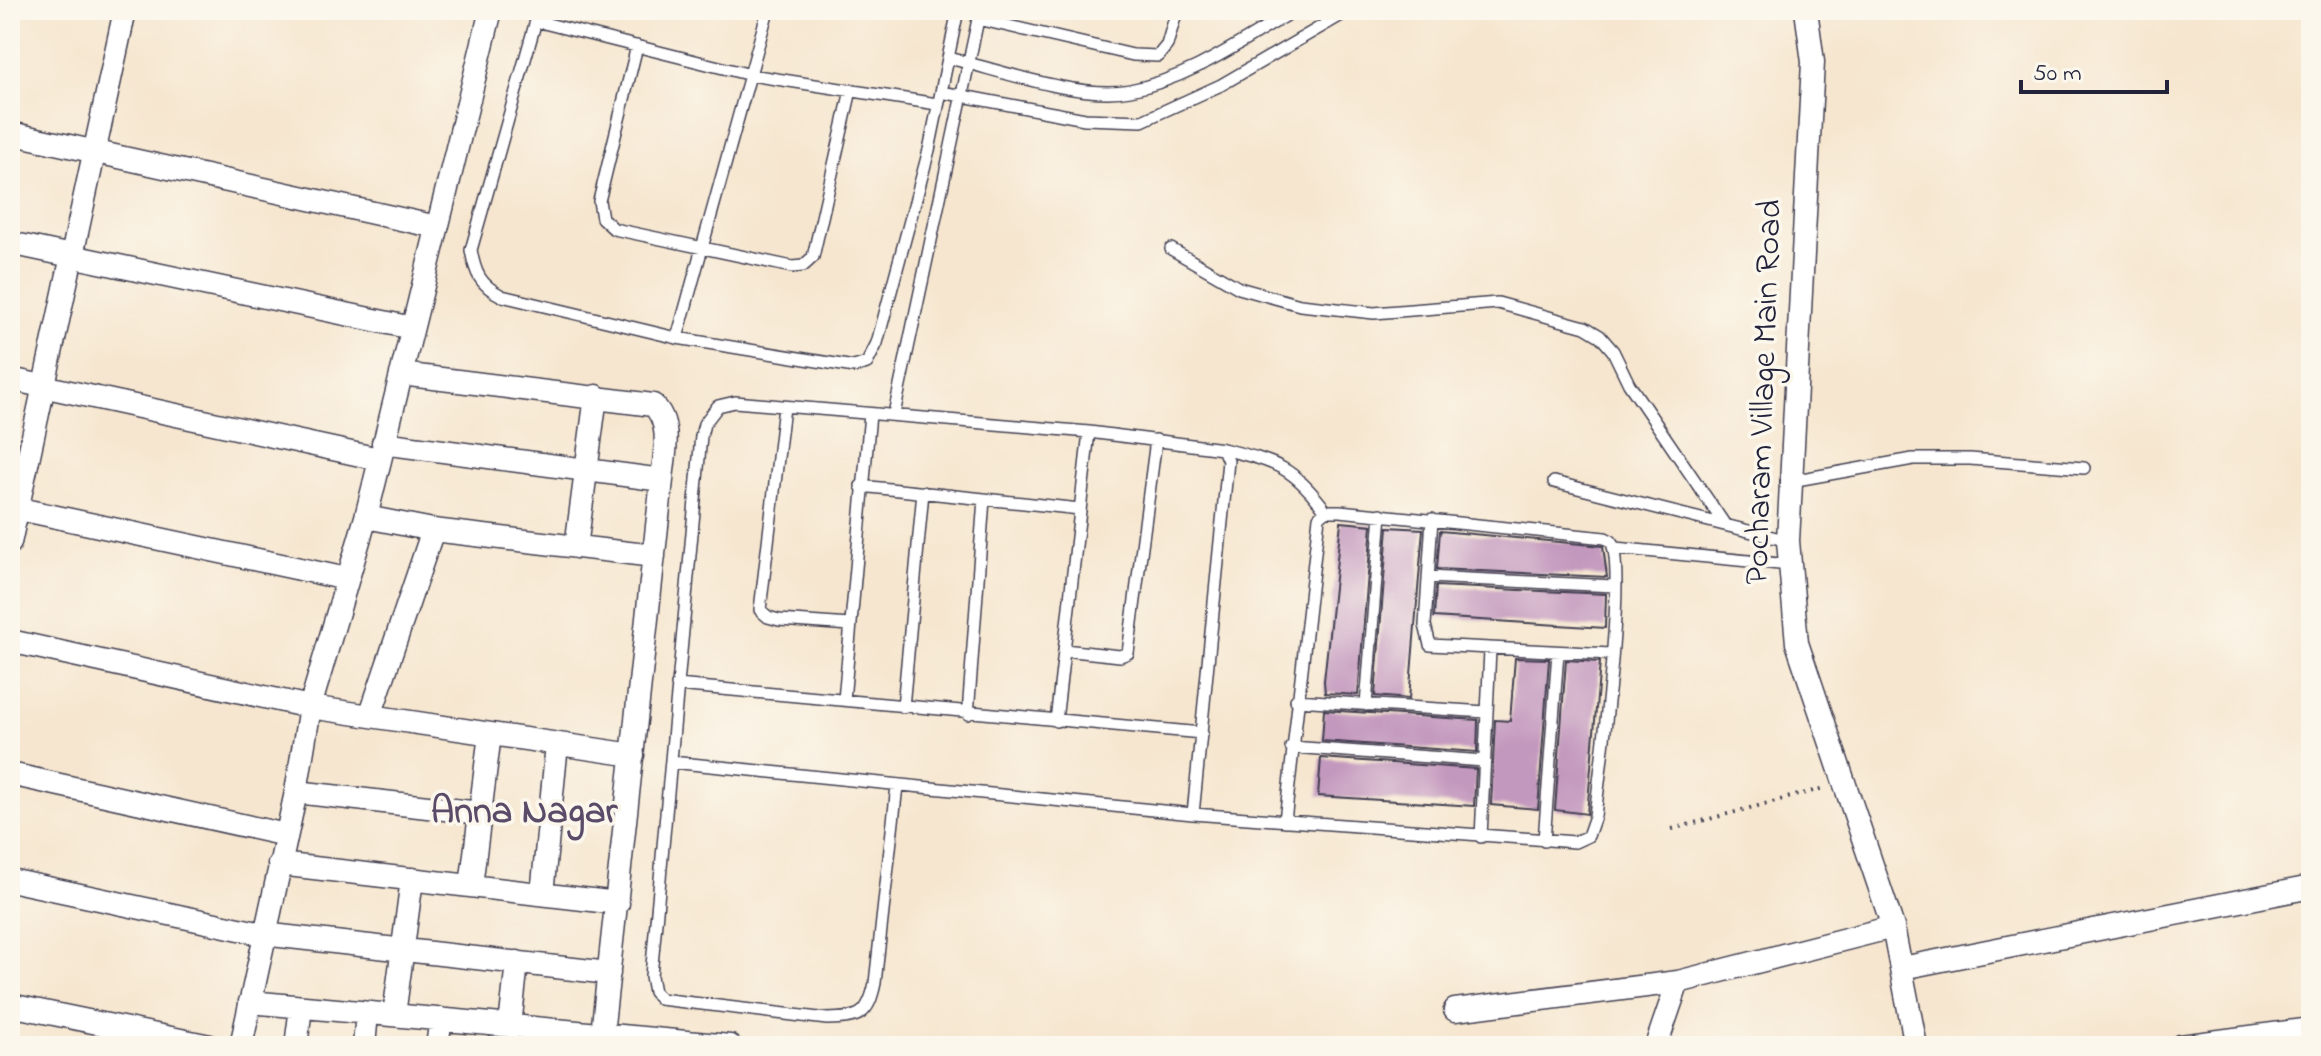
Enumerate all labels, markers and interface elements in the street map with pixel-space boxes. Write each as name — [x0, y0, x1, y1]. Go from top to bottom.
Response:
scale bar — [2021, 44, 2167, 94]
text: 50 m — [2033, 57, 2082, 92]
street label: Pocharam Village Main Road — [1733, 198, 1797, 586]
district label: Anna Nagar — [431, 785, 618, 841]

